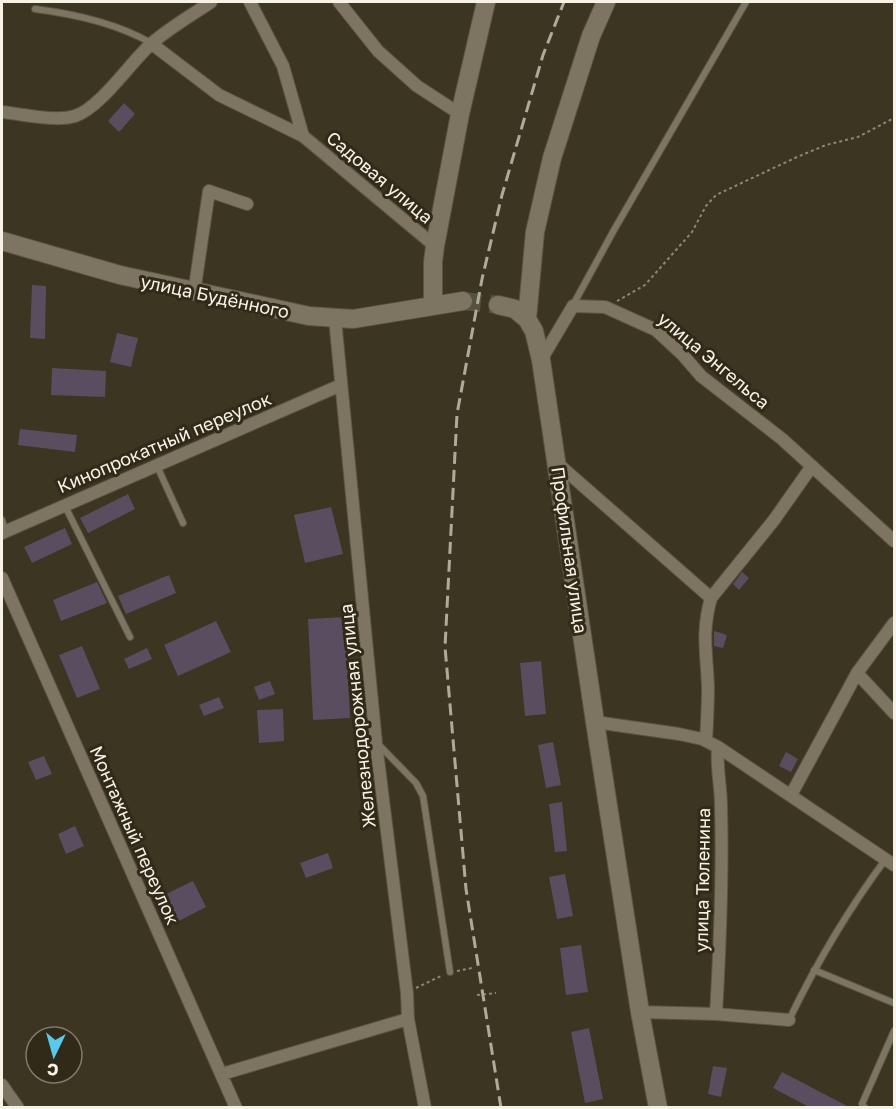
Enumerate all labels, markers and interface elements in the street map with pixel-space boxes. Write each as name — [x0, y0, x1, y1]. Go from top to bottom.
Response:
street label: Садовая улица — [322, 126, 438, 228]
street label: улица Будённого — [139, 270, 291, 322]
street label: улица Энгельса — [654, 307, 774, 413]
street label: Кинопрокатный переулок — [54, 387, 274, 497]
street label: Профильная улица — [547, 465, 593, 635]
street label: Железнодорожная улица — [334, 603, 380, 829]
street label: Монтажный переулок — [86, 742, 184, 928]
street label: улица Тюленина — [690, 807, 714, 953]
north arrow — [24, 1025, 84, 1085]
text: С — [46, 1059, 59, 1080]

